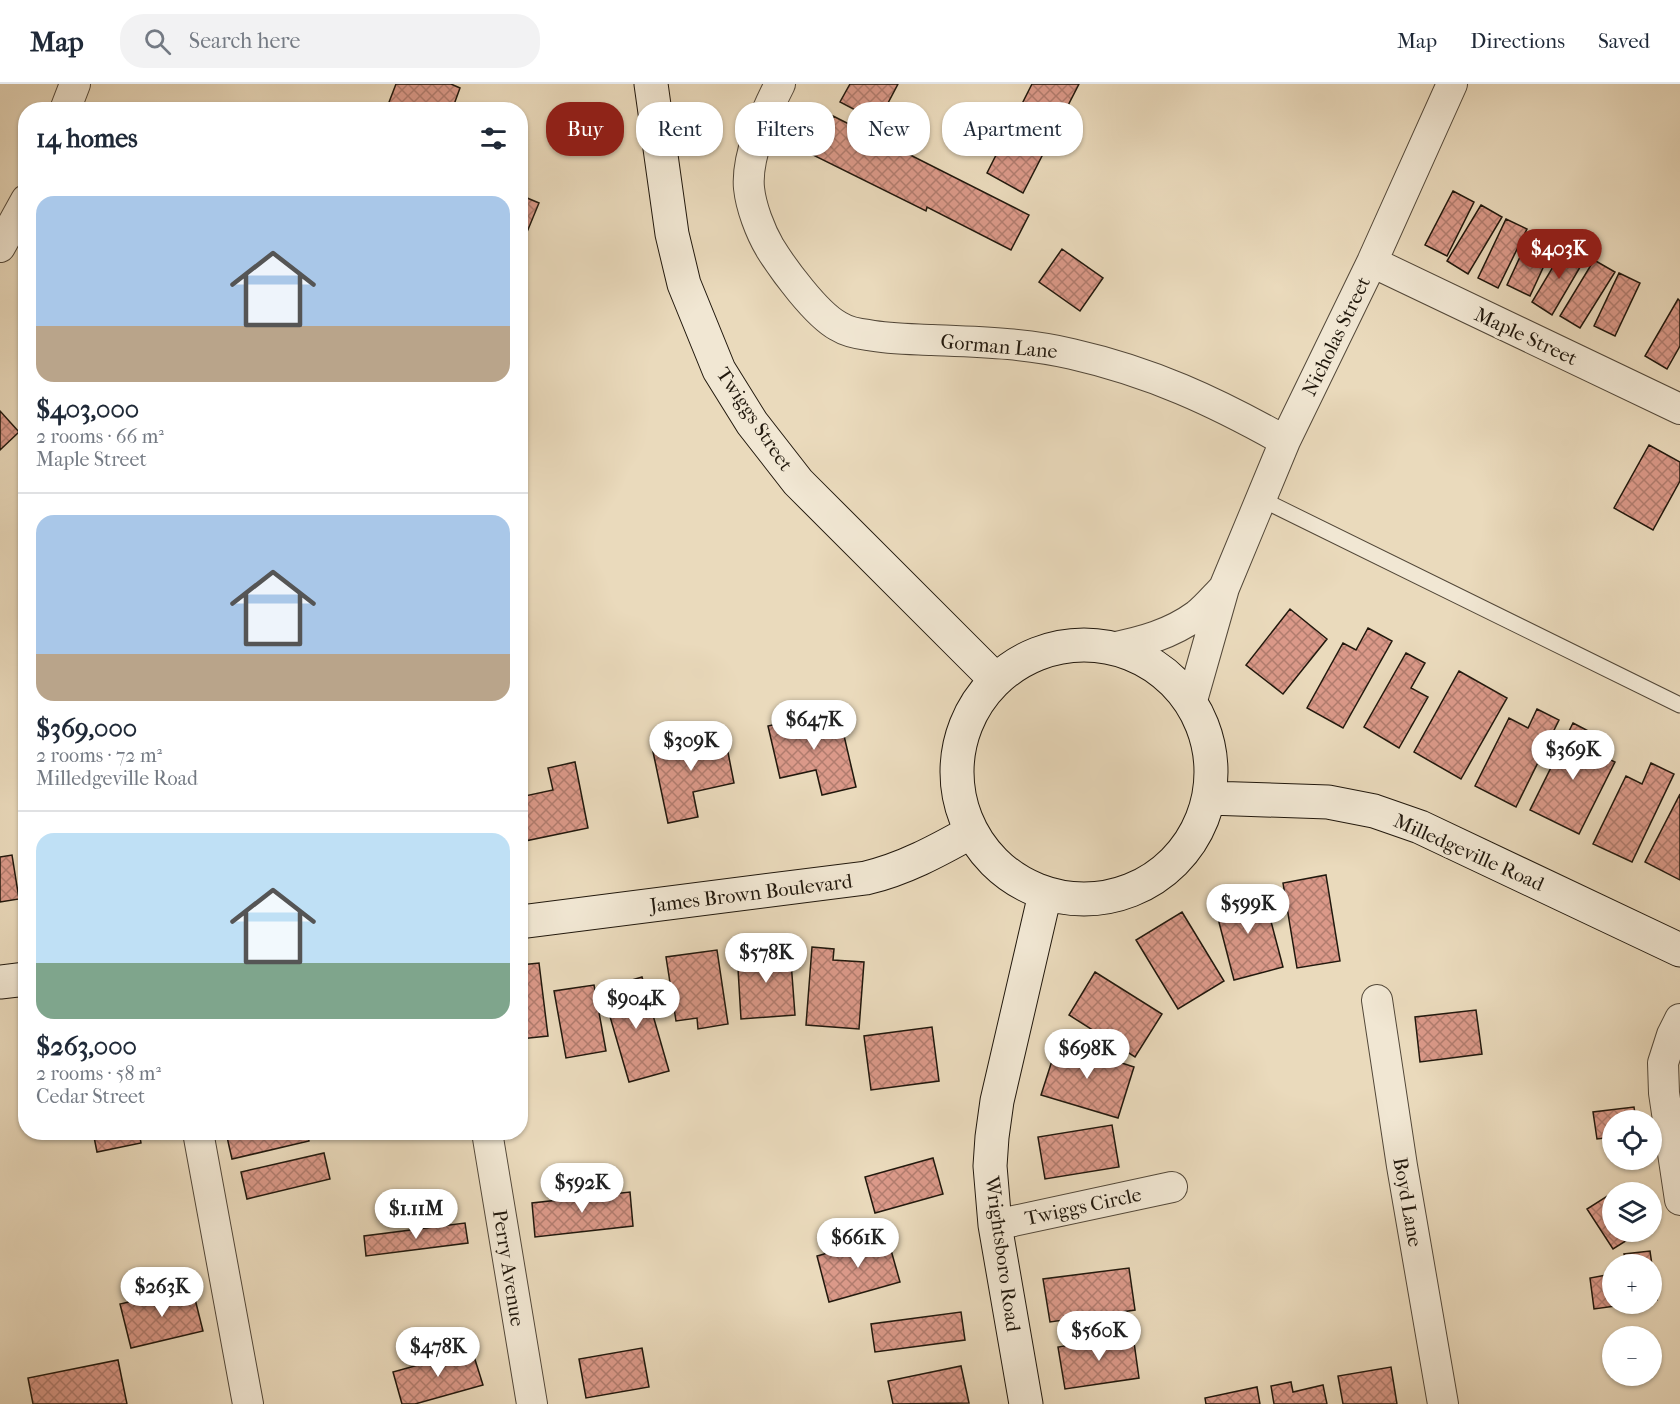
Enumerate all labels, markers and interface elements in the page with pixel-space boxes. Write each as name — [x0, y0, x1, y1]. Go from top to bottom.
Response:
search box — [120, 14, 540, 68]
text: Map — [30, 25, 84, 58]
icon: search — [141, 25, 174, 58]
text: Search here — [189, 28, 300, 54]
text: Map — [1397, 29, 1437, 53]
text: Directions — [1470, 29, 1565, 53]
text: Saved — [1598, 29, 1650, 53]
chip: Buy — [546, 102, 624, 156]
chip: Rent — [636, 102, 723, 156]
chip: Filters — [735, 102, 835, 156]
chip: New — [847, 102, 930, 156]
chip: Apartment — [942, 102, 1083, 156]
icon: filters — [477, 122, 510, 155]
text: 14 homes — [36, 123, 138, 154]
pin: $403K — [1517, 229, 1601, 280]
icon: home — [219, 235, 327, 343]
text: $403K — [1531, 237, 1587, 260]
street label: Nicholas Street — [1298, 273, 1375, 400]
street label: Maple Street — [1471, 303, 1581, 370]
street label: Gorman Lane — [940, 330, 1058, 363]
street label: Twiggs Street — [712, 363, 798, 475]
text: $403,000 — [36, 394, 139, 425]
text: 2 rooms · 66 m² — [36, 425, 164, 448]
text: Maple Street — [36, 448, 147, 471]
icon: home — [219, 554, 327, 662]
pin: $647K — [772, 700, 856, 751]
text: $647K — [785, 708, 843, 731]
text: $369,000 — [36, 713, 137, 744]
pin: $309K — [649, 721, 733, 772]
text: $309K — [663, 729, 719, 752]
pin: $369K — [1531, 730, 1615, 781]
text: $369K — [1545, 738, 1601, 761]
text: 2 rooms · 72 m² — [36, 744, 162, 767]
text: Milledgeville Road — [36, 767, 198, 790]
street label: Milledgeville Road — [1390, 809, 1548, 896]
street label: James Brown Boulevard — [646, 870, 855, 918]
icon: home — [219, 872, 327, 980]
pin: $599K — [1206, 884, 1290, 935]
text: $599K — [1220, 892, 1276, 915]
pin: $578K — [724, 933, 808, 984]
text: $578K — [739, 941, 793, 964]
pin: $904K — [594, 979, 678, 1030]
text: $904K — [607, 987, 665, 1010]
pin: $698K — [1045, 1029, 1129, 1080]
text: $263,000 — [36, 1031, 137, 1062]
text: $698K — [1059, 1037, 1115, 1060]
text: 2 rooms · 58 m² — [36, 1062, 161, 1085]
text: Cedar Street — [36, 1085, 145, 1108]
map controls — [1602, 1110, 1662, 1386]
button: locate — [1602, 1110, 1662, 1170]
street label: Boyd Lane — [1388, 1156, 1427, 1249]
pin: $592K — [540, 1163, 624, 1214]
text: $592K — [555, 1171, 609, 1194]
street label: Wrightsboro Road — [980, 1174, 1025, 1334]
button: layers — [1602, 1182, 1662, 1242]
street label: Twiggs Circle — [1023, 1183, 1144, 1230]
pin: $1.11M — [367, 1189, 465, 1240]
text: $1.11M — [389, 1197, 443, 1220]
street label: Perry Avenue — [488, 1208, 529, 1328]
pin: $661K — [816, 1218, 900, 1269]
text: $661K — [831, 1226, 885, 1249]
button: + — [1602, 1254, 1662, 1314]
pin: $263K — [120, 1267, 204, 1318]
text: $263K — [135, 1275, 189, 1298]
pin: $560K — [1057, 1311, 1141, 1362]
text: $560K — [1071, 1319, 1127, 1342]
button: − — [1602, 1326, 1662, 1386]
pin: $478K — [396, 1327, 480, 1378]
text: $478K — [410, 1335, 466, 1358]

